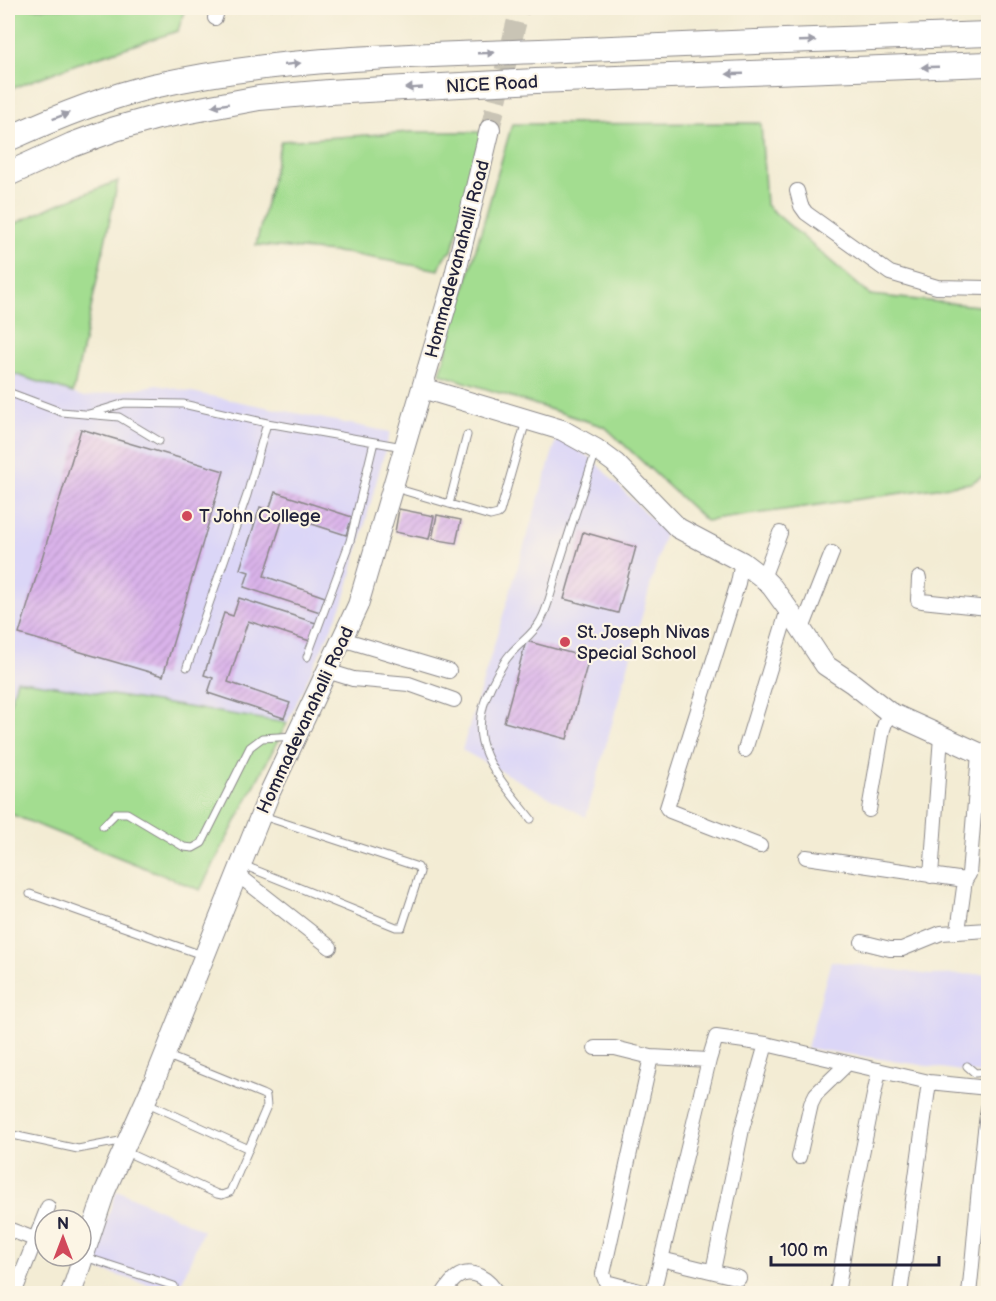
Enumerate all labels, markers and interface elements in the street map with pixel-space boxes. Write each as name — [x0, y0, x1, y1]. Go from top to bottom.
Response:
one-way arrow — [798, 36, 817, 45]
one-way arrow — [477, 48, 496, 57]
one-way arrow — [282, 59, 301, 68]
one-way arrow — [921, 62, 940, 71]
one-way arrow — [726, 69, 745, 78]
street label: NICE Road — [445, 72, 539, 97]
one-way arrow — [405, 83, 424, 92]
one-way arrow — [211, 100, 230, 109]
one-way arrow — [53, 111, 71, 121]
street label: Hommadevanahalli Road — [421, 158, 494, 360]
place label: T John College — [199, 506, 321, 527]
marker: T John College — [180, 509, 194, 523]
place label: St. Joseph Nivas Special School — [577, 622, 710, 664]
street label: Hommadevanahalli Road — [253, 623, 358, 817]
marker: St. Joseph Nivas Special School — [558, 635, 572, 649]
north arrow — [33, 1208, 93, 1268]
text: N — [57, 1215, 69, 1234]
scale bar — [771, 1229, 939, 1267]
text: 100 m — [780, 1240, 828, 1261]

